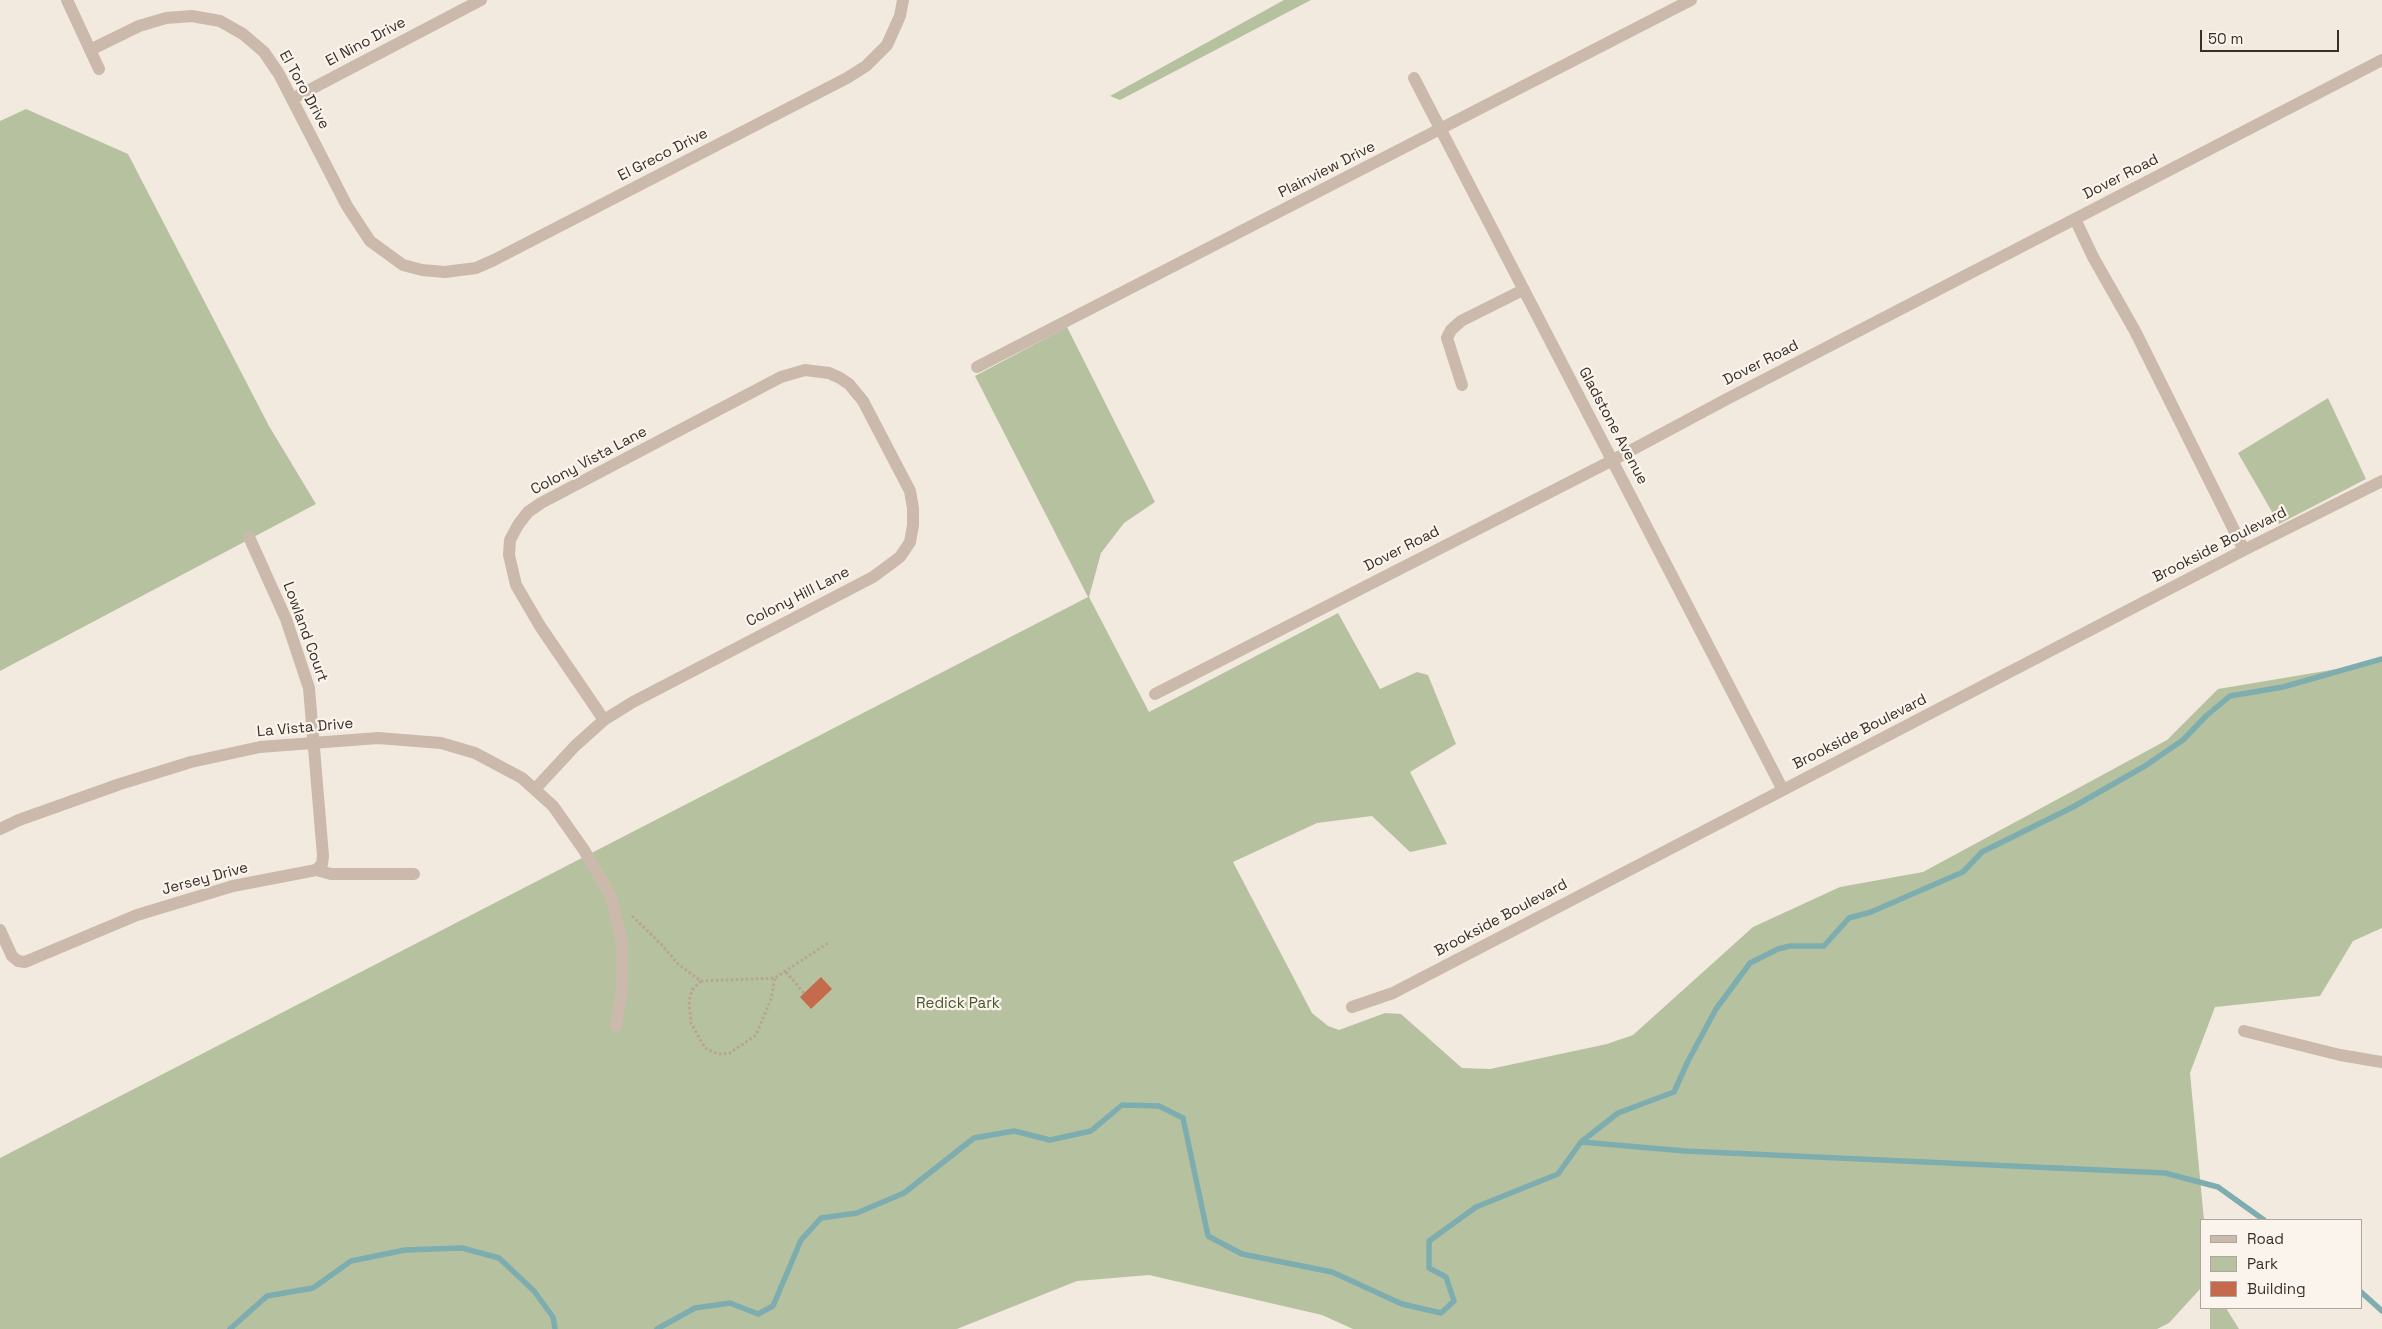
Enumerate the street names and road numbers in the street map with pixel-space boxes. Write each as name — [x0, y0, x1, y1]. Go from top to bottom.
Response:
street label: El Nino Drive — [323, 13, 409, 71]
street label: El Toro Drive — [275, 48, 333, 132]
street label: El Greco Drive — [615, 125, 711, 185]
street label: Plainview Drive — [1276, 138, 1378, 202]
street label: Dover Road — [2080, 150, 2162, 204]
street label: Dover Road — [1720, 336, 1802, 390]
street label: Gladstone Avenue — [1574, 364, 1652, 488]
street label: Colony Vista Lane — [528, 423, 650, 499]
street label: Brookside Boulevard — [2150, 503, 2290, 587]
street label: Dover Road — [1361, 522, 1443, 576]
street label: Colony Hill Lane — [743, 563, 853, 631]
street label: Lowland Court — [279, 580, 331, 684]
street label: Brookside Boulevard — [1790, 690, 1930, 774]
street label: La Vista Drive — [256, 715, 354, 741]
street label: Jersey Drive — [160, 859, 250, 899]
street label: Brookside Boulevard — [1432, 875, 1570, 961]

